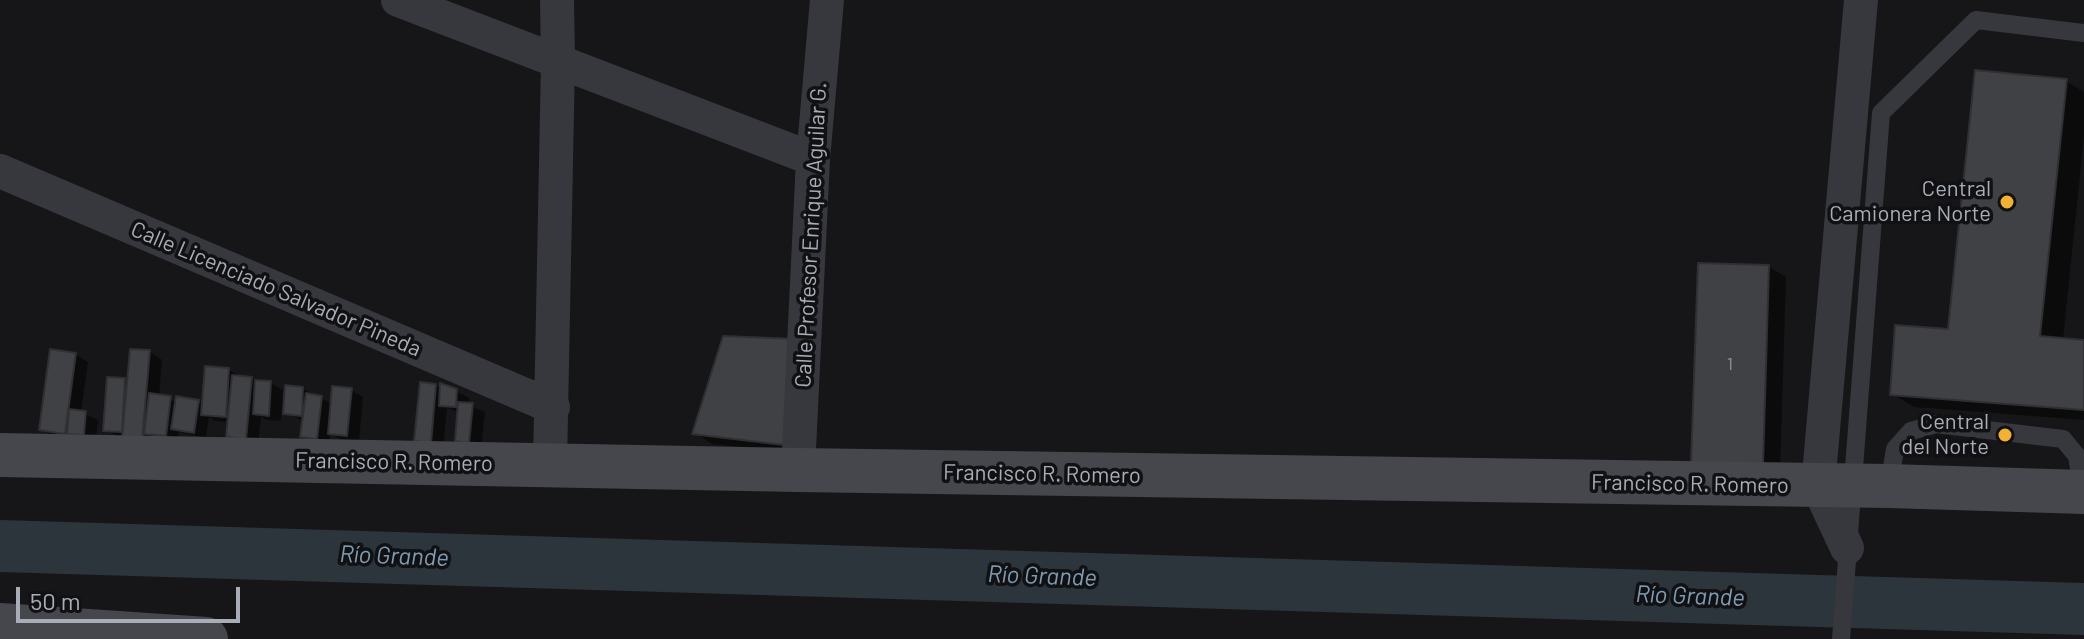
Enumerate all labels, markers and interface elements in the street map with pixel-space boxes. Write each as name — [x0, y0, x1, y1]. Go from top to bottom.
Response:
street label: Calle Profesor Enrique Aguilar G. — [790, 82, 832, 388]
place label: Central Camionera Norte — [1829, 176, 1991, 228]
marker: Central Camionera Norte — [1998, 193, 2016, 211]
street label: Calle Licenciado Salvador Pineda — [127, 216, 425, 362]
house number: 1 — [1727, 353, 1733, 375]
place label: Central del Norte — [1901, 409, 1989, 460]
marker: Central del Norte — [1996, 426, 2014, 444]
street label: Francisco R. Romero — [295, 447, 493, 477]
street label: Francisco R. Romero — [943, 459, 1141, 489]
street label: Francisco R. Romero — [1591, 469, 1789, 499]
water label: Río Grande — [339, 540, 449, 572]
water label: Río Grande — [987, 560, 1097, 592]
scale bar — [20, 571, 244, 621]
water label: Río Grande — [1635, 580, 1745, 612]
text: 50 m — [30, 586, 81, 615]

